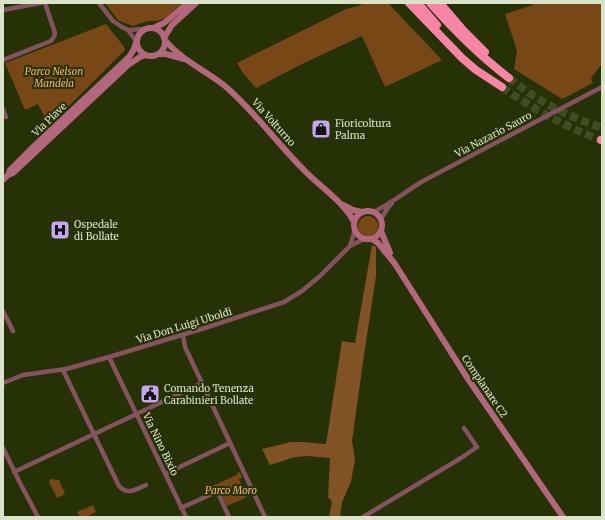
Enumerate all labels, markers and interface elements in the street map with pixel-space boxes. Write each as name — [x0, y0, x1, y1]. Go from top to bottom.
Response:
park label: Parco Nelson Mandela — [25, 65, 83, 90]
street label: Via Volturno — [248, 95, 298, 149]
street label: Via Piave — [29, 100, 69, 140]
street label: Via Nazario Sauro — [452, 109, 534, 161]
place label: Fioricoltura Palma — [335, 117, 392, 142]
shop icon: Fioricoltura Palma — [310, 118, 332, 140]
place label: Ospedale di Bollate — [74, 218, 119, 243]
hospital icon: Ospedale di Bollate — [49, 219, 71, 241]
street label: Via Don Luigi Uboldi — [134, 305, 233, 346]
street label: Complanare C2 — [459, 352, 510, 420]
place label: Comando Tenenza Carabinieri Bollate — [164, 382, 254, 407]
public building icon: Comando Tenenza Carabinieri Bollate — [139, 383, 161, 405]
street label: Via Nino Bixio — [139, 410, 181, 478]
park label: Parco Moro — [205, 484, 257, 497]

